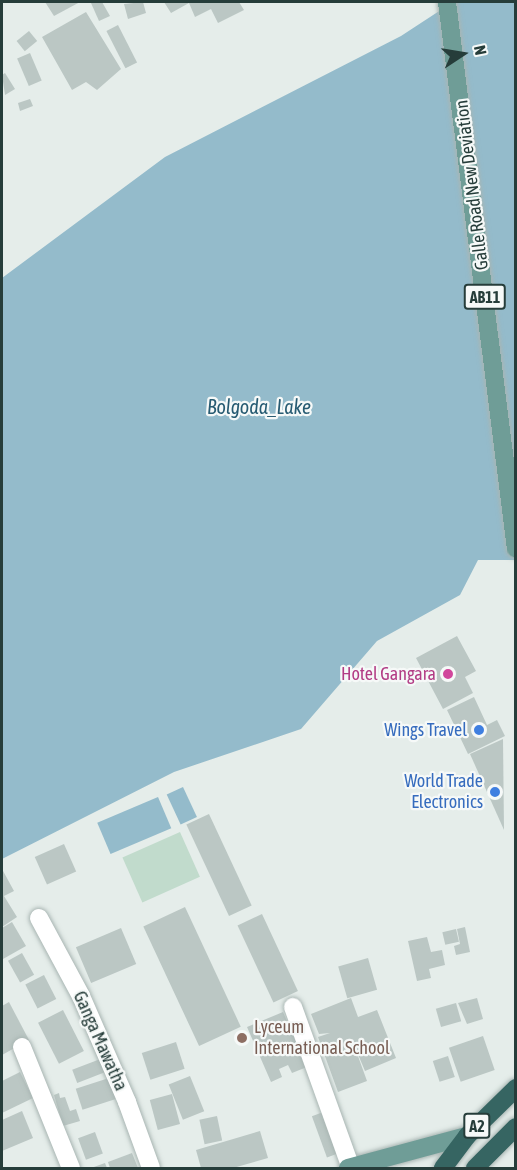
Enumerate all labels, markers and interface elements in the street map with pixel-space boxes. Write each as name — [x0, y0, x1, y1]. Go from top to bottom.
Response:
north arrow — [433, 24, 493, 84]
text: N — [471, 44, 490, 57]
street label: Galle Road New Deviation — [451, 99, 493, 271]
road number: AB11 — [462, 284, 508, 310]
water label: Bolgoda_Lake — [207, 394, 311, 418]
place label: Hotel Gangara — [341, 663, 436, 685]
marker: Hotel Gangara — [441, 667, 455, 681]
place label: Wings Travel — [384, 719, 467, 741]
marker: Wings Travel — [472, 723, 486, 737]
place label: World Trade Electronics — [404, 771, 483, 814]
marker: World Trade Electronics — [488, 785, 502, 799]
street label: Ganga Mawatha — [68, 988, 132, 1094]
place label: Lyceum International School — [254, 1017, 390, 1060]
marker: Lyceum International School — [235, 1031, 249, 1045]
road number: A2 — [462, 1113, 492, 1139]

